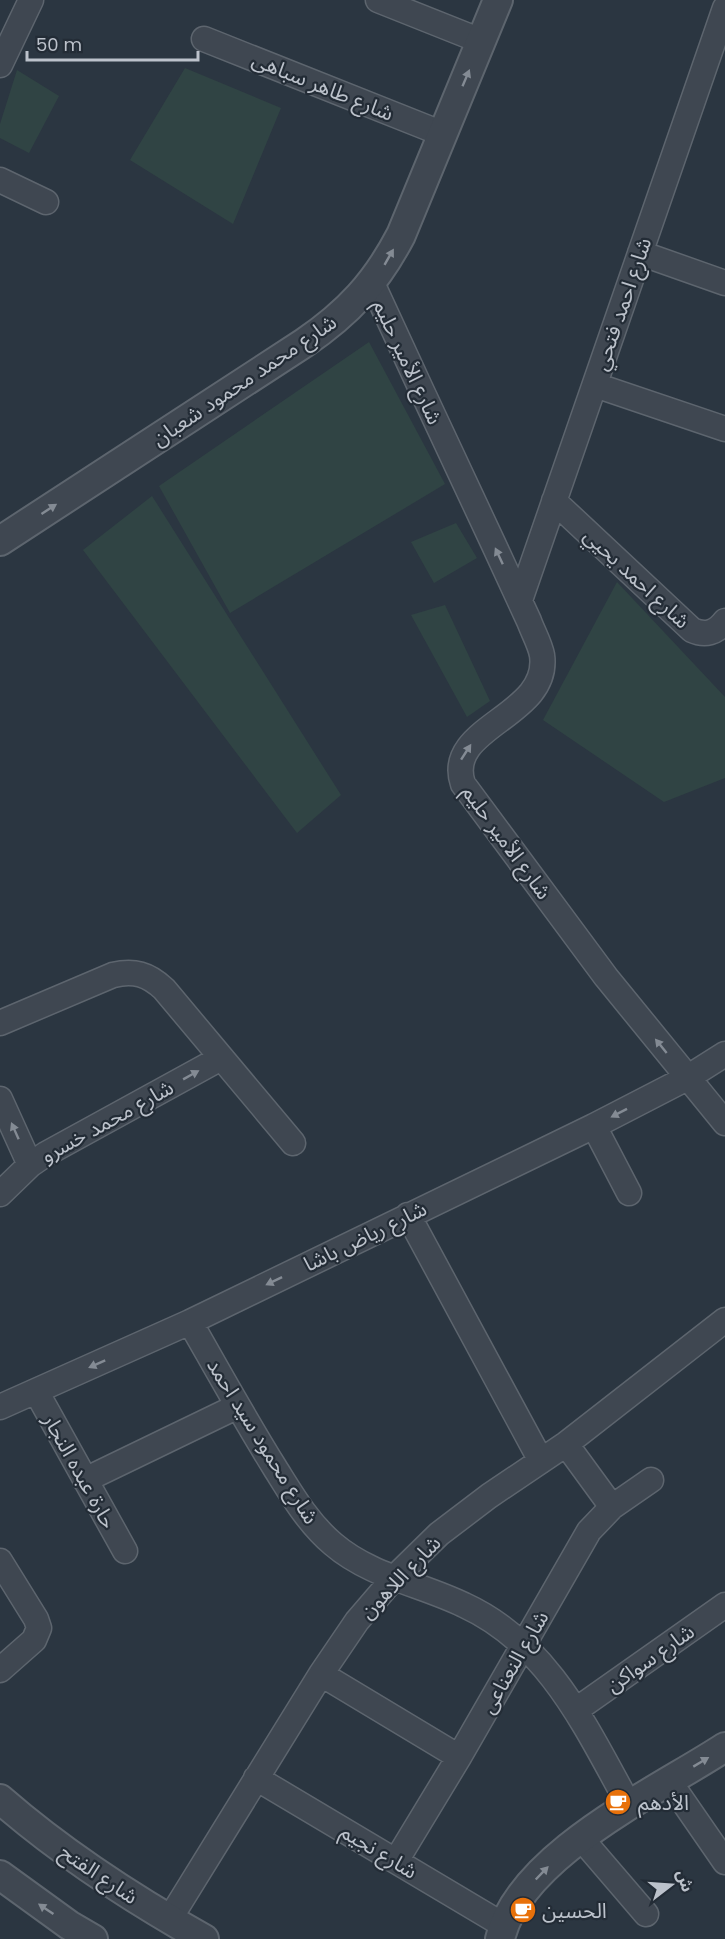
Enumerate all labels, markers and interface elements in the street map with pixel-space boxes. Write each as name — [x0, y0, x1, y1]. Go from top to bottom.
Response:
scale bar — [27, 24, 198, 62]
text: 50 m — [36, 32, 82, 57]
street label: شارع طاهر سباهى — [248, 44, 398, 128]
one-way arrow — [461, 69, 471, 87]
street label: شارع احمد فتحي — [586, 234, 660, 375]
one-way arrow — [383, 249, 394, 265]
street label: شارع الأمير حليم — [365, 295, 450, 430]
street label: شارع محمد محمود شعبان — [146, 307, 343, 454]
one-way arrow — [41, 503, 57, 514]
street label: شارع احمد يحيي — [576, 521, 697, 636]
one-way arrow — [494, 547, 503, 564]
one-way arrow — [461, 743, 472, 760]
street label: شارع الأمير حليم — [455, 779, 558, 906]
one-way arrow — [654, 1038, 667, 1054]
one-way arrow — [182, 1070, 199, 1080]
street label: شارع محمد خسرو — [35, 1072, 179, 1170]
one-way arrow — [611, 1109, 628, 1118]
one-way arrow — [10, 1122, 20, 1140]
street label: شارع رياض باشا — [299, 1194, 432, 1279]
one-way arrow — [265, 1277, 282, 1286]
street label: شارع محمود سيد احمد — [199, 1353, 326, 1530]
one-way arrow — [88, 1359, 106, 1369]
street label: حارة عبده النجار — [36, 1407, 124, 1534]
street label: شارع اللاهون — [353, 1529, 448, 1626]
street label: شارع النعناعى — [473, 1605, 556, 1719]
street label: شارع سواكن — [600, 1617, 701, 1700]
one-way arrow — [693, 1756, 709, 1767]
cafe icon: الأدهم — [603, 1787, 633, 1817]
place label: الأدهم — [638, 1788, 689, 1818]
street label: شارع نجيم — [335, 1817, 423, 1886]
street label: شارع الفتح — [53, 1837, 144, 1912]
north arrow — [641, 1855, 701, 1915]
one-way arrow — [535, 1866, 548, 1881]
text: ش — [671, 1867, 699, 1895]
cafe icon: الحسين — [508, 1895, 538, 1925]
place label: الحسين — [542, 1896, 607, 1925]
one-way arrow — [38, 1903, 54, 1915]

